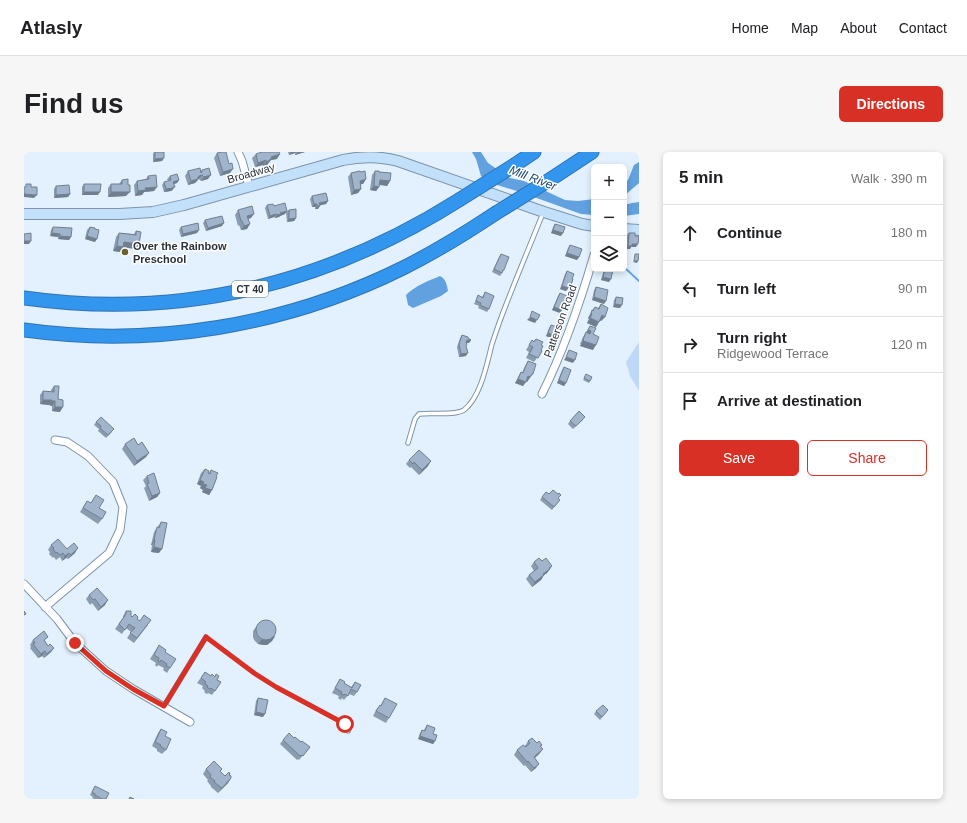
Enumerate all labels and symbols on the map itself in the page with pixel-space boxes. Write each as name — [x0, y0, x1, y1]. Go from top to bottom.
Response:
street label: Broadway — [226, 160, 277, 186]
water label: Mill River — [507, 163, 559, 194]
place label: Over the Rainbow Preschool — [133, 240, 227, 265]
marker: Over the Rainbow Preschool — [120, 247, 130, 257]
road number: CT 40 — [232, 281, 268, 297]
street label: Patterson Road — [541, 283, 579, 359]
route end — [66, 634, 84, 652]
route start — [336, 715, 354, 733]

